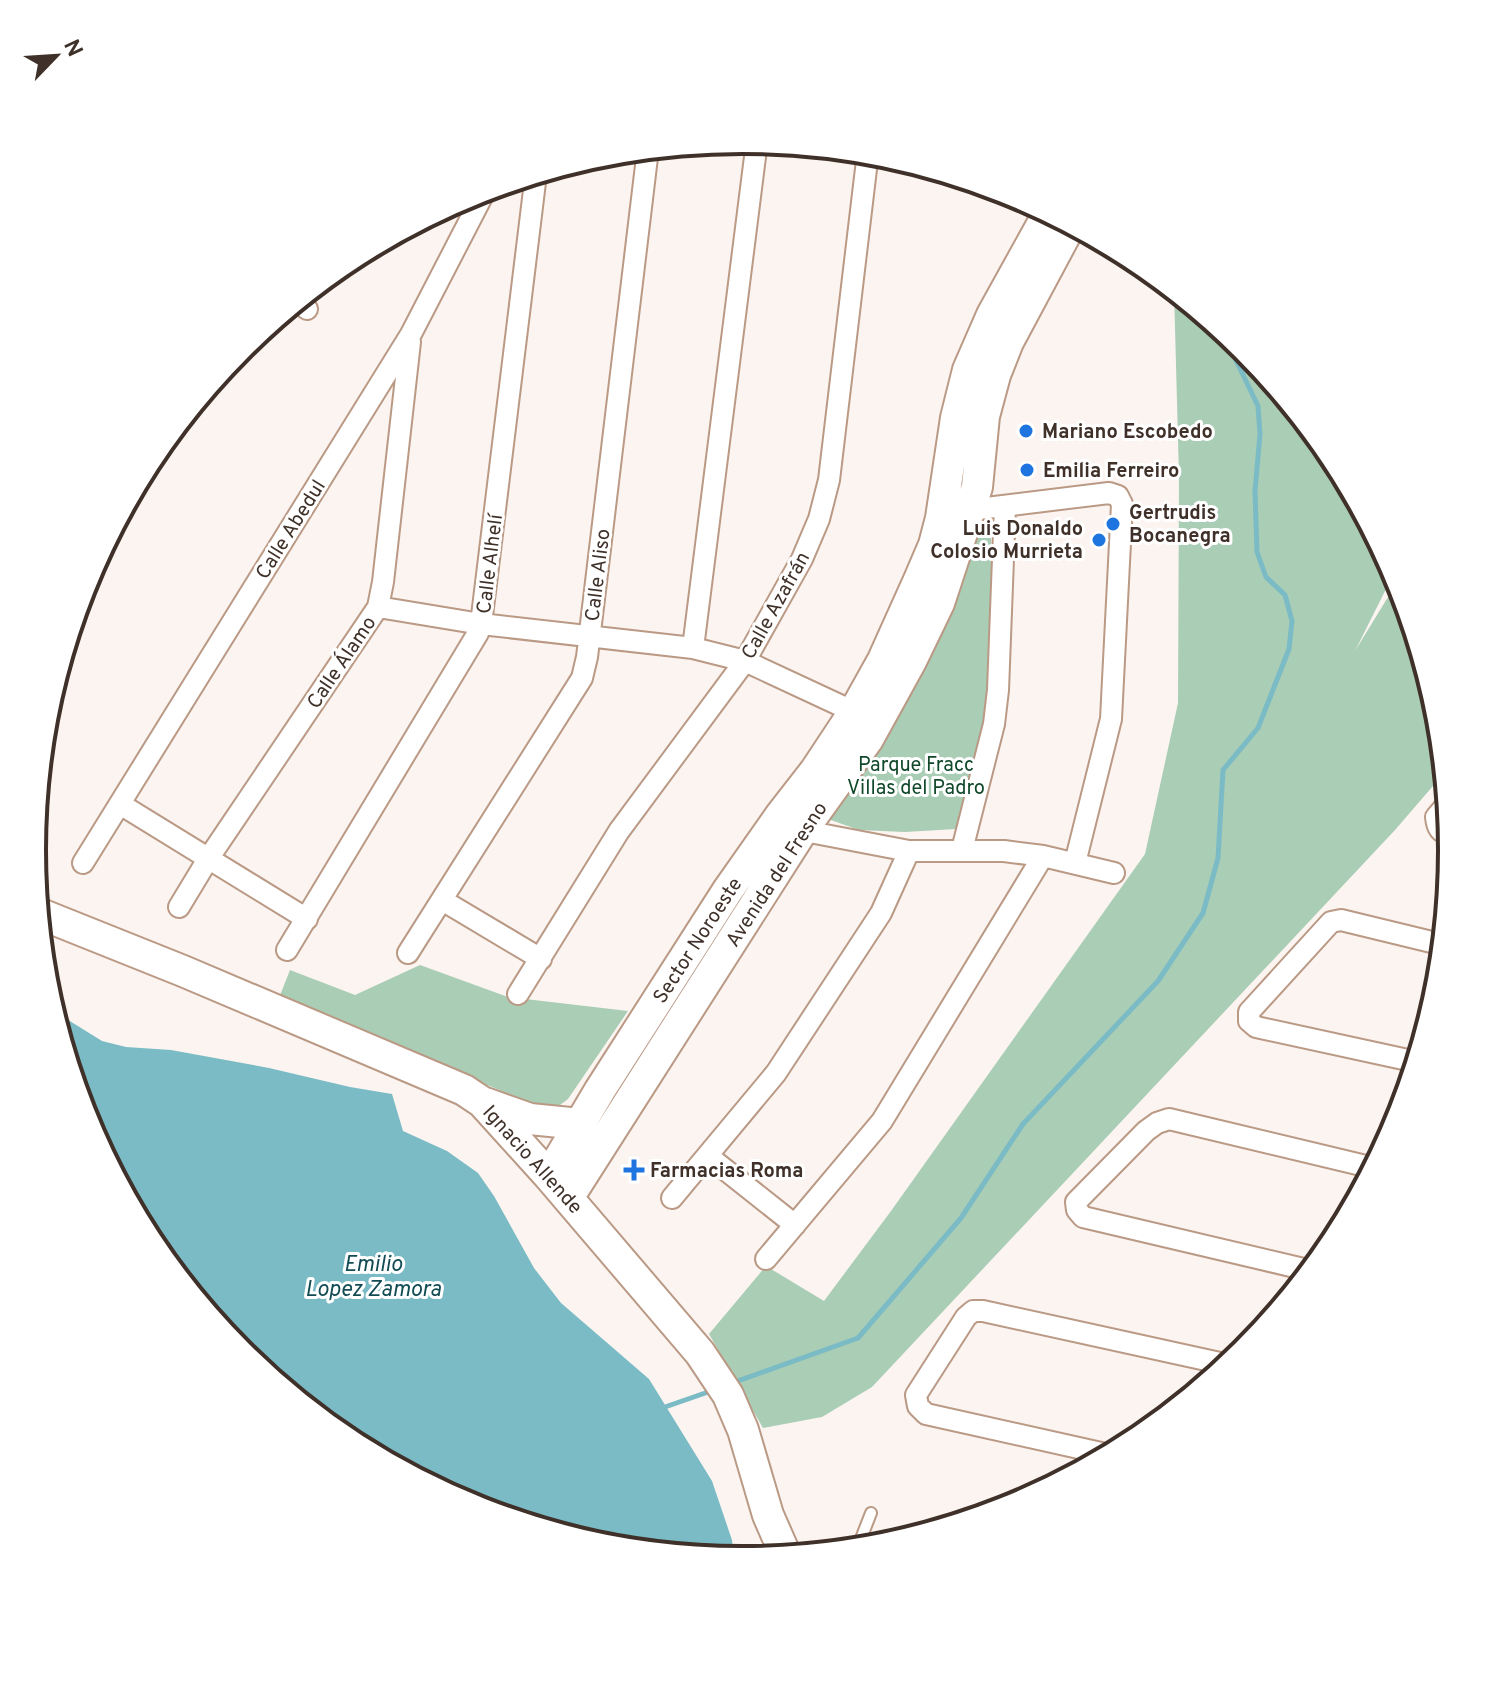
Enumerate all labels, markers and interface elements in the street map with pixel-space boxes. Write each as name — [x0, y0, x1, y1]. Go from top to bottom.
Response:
north arrow — [16, 16, 96, 96]
text: N — [56, 36, 87, 61]
place label: Mariano Escobedo — [1042, 420, 1213, 446]
marker: Mariano Escobedo — [1017, 422, 1035, 440]
place label: Emilia Ferreiro — [1043, 459, 1179, 485]
marker: Emilia Ferreiro — [1018, 461, 1036, 479]
street label: Calle Abedul — [251, 475, 333, 585]
place label: Gertrudis Bocanegra — [1129, 501, 1231, 550]
street label: Calle Alhelí — [472, 511, 510, 615]
marker: Gertrudis Bocanegra — [1104, 515, 1122, 533]
place label: Luis Donaldo Colosio Murrieta — [930, 517, 1083, 566]
street label: Calle Aliso — [580, 528, 618, 623]
marker: Luis Donaldo Colosio Murrieta — [1090, 531, 1108, 549]
street label: Calle Azafrán — [737, 548, 817, 664]
street label: Calle Álamo — [300, 611, 383, 715]
park label: Parque Fracc Villas del Padro — [847, 753, 985, 802]
street label: Avenida del Fresno — [721, 798, 834, 953]
street label: Sector Noroeste — [648, 873, 749, 1009]
street label: Ignacio Allende — [476, 1100, 587, 1220]
place label: Farmacias Roma — [650, 1159, 803, 1185]
marker: Farmacias Roma — [625, 1161, 643, 1179]
water label: Emilio Lopez Zamora — [305, 1252, 442, 1304]

